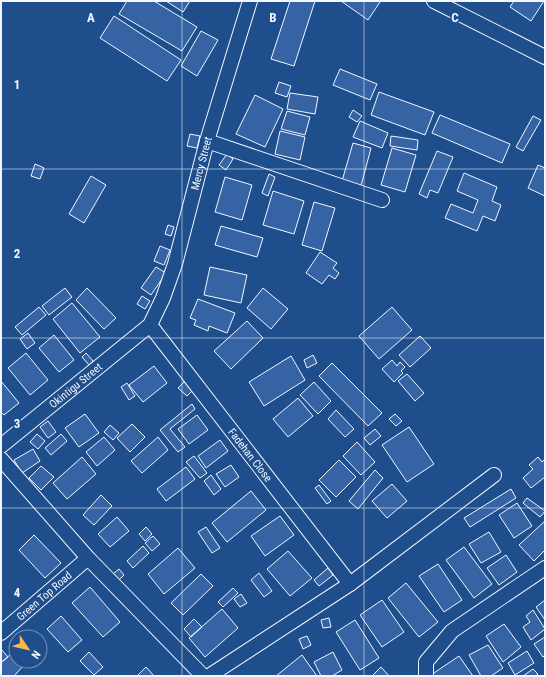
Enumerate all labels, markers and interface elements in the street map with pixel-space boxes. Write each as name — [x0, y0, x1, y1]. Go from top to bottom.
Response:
text: A — [87, 10, 95, 25]
text: B — [269, 10, 277, 25]
text: C — [451, 10, 459, 25]
text: 1 — [14, 77, 20, 92]
street label: Mercy Street — [188, 135, 214, 191]
text: 2 — [14, 246, 21, 261]
street label: Okintigu Street — [46, 360, 105, 411]
text: 3 — [14, 416, 20, 431]
street label: Fadehan Close — [226, 426, 275, 484]
street label: Green Top Road — [14, 568, 74, 623]
text: 4 — [14, 585, 21, 600]
north arrow — [8, 629, 48, 669]
text: N — [28, 648, 43, 661]

